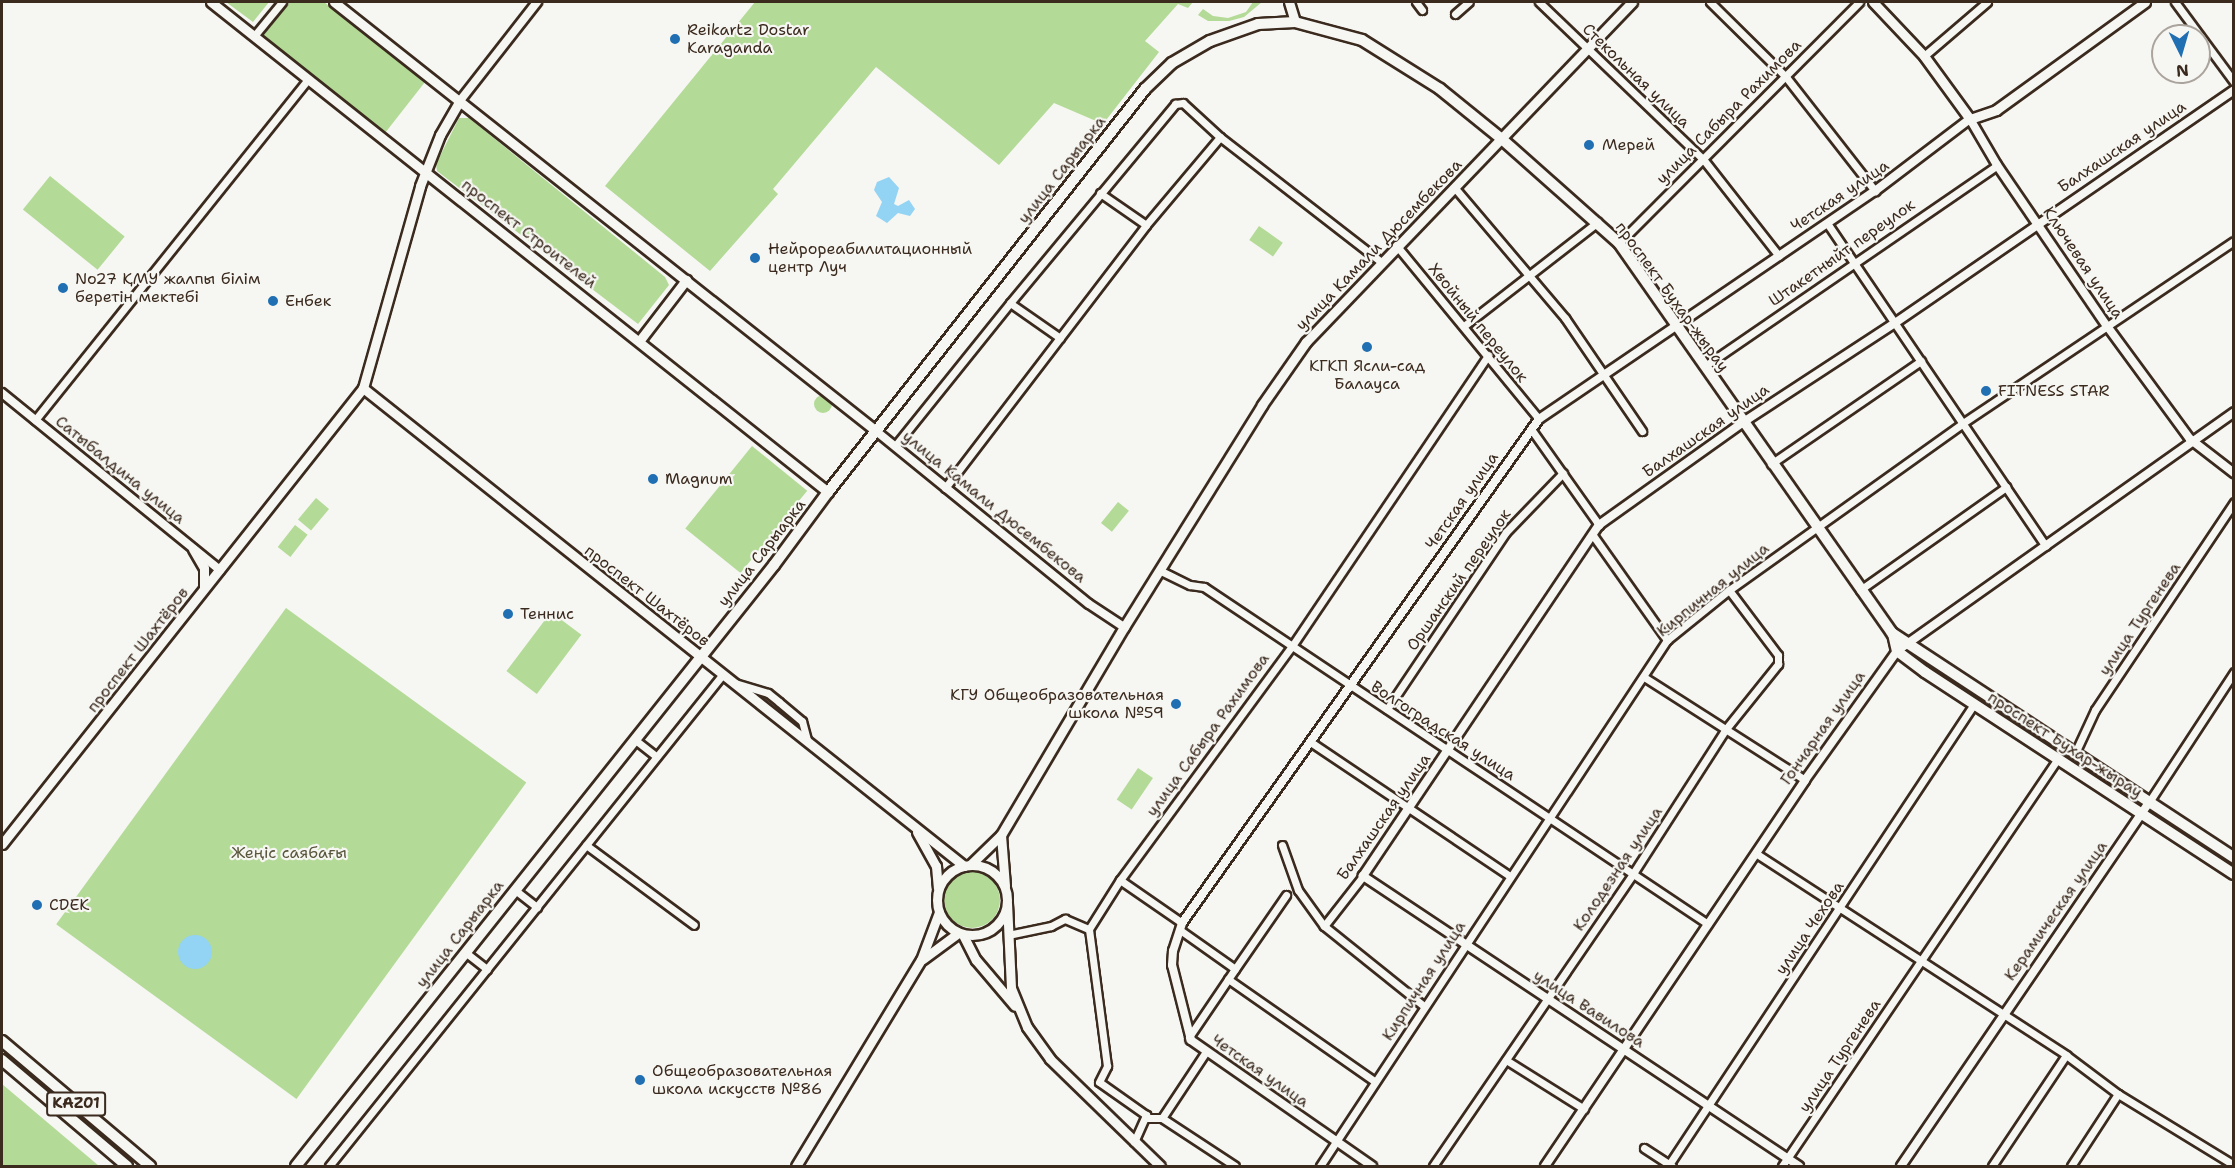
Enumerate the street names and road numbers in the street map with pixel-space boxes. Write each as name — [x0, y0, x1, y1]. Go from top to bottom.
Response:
street label: Стекольная улица — [1578, 20, 1694, 132]
street label: улица Сабыра Рахимова — [1653, 36, 1805, 188]
street label: Балхашская улица — [2054, 97, 2190, 197]
street label: улица Сарыарка — [1014, 113, 1110, 227]
street label: улица Камали Дюсембекова — [1292, 155, 1466, 335]
street label: Четская улица — [1787, 156, 1893, 236]
street label: проспект Строителей — [458, 175, 600, 293]
street label: Штакетныйт переулок — [1765, 195, 1919, 311]
street label: Ключевая улица — [2038, 203, 2128, 323]
street label: проспект Бухар-жырау — [1611, 218, 1733, 376]
street label: Хвойный переулок — [1424, 260, 1532, 386]
street label: Балхашская улица — [1639, 380, 1773, 482]
street label: Сатыбалдина улица — [51, 412, 189, 528]
street label: улица Камали Дюсембекова — [898, 427, 1090, 587]
street label: Четская улица — [1421, 449, 1503, 553]
street label: улица Сарыарка — [714, 496, 810, 610]
street label: Оршанский переулок — [1403, 506, 1515, 654]
street label: Кирпичная улица — [1653, 539, 1773, 641]
street label: проспект Шахтёров — [581, 541, 713, 651]
street label: улица Тургенева — [2095, 559, 2185, 679]
street label: проспект Шахтёров — [83, 584, 193, 716]
street label: улица Сабыра Рахимова — [1142, 650, 1274, 820]
street label: Гончарная улица — [1777, 667, 1869, 789]
street label: Волгоградская улица — [1367, 677, 1519, 785]
street label: проспект Бухар-жырау — [1984, 688, 2146, 802]
street label: Балхашская улица — [1333, 750, 1435, 884]
street label: Колодезная улица — [1569, 803, 1667, 935]
street label: Керамическая улица — [2001, 837, 2111, 985]
street label: улица Сарыарка — [412, 877, 508, 991]
street label: улица Чехова — [1772, 878, 1848, 978]
street label: Кирпичная улица — [1378, 918, 1470, 1044]
street label: улица Вавилова — [1530, 966, 1648, 1052]
street label: улица Тургенева — [1795, 996, 1885, 1116]
street label: Четская улица — [1208, 1030, 1312, 1112]
road number: KАZ01 — [46, 1092, 106, 1116]

